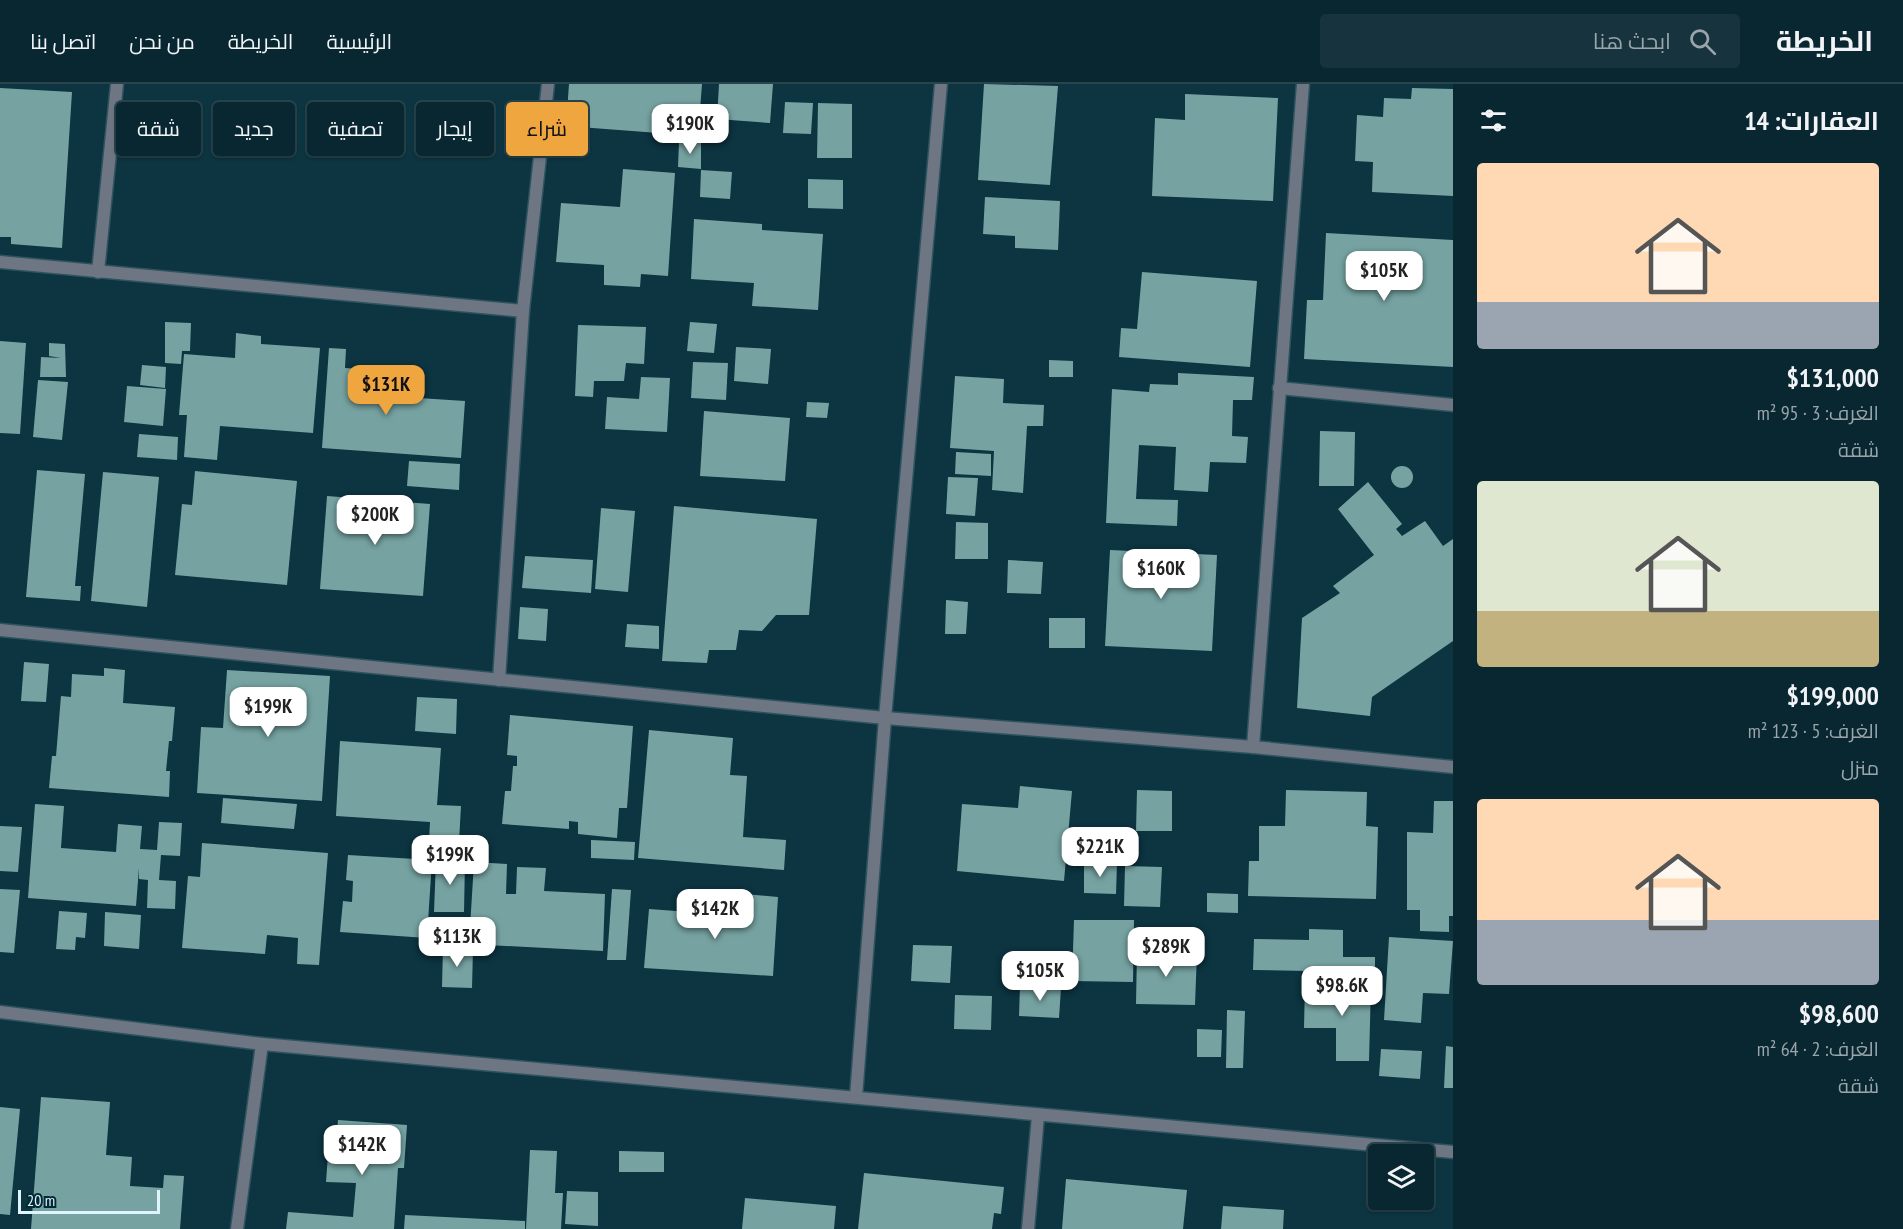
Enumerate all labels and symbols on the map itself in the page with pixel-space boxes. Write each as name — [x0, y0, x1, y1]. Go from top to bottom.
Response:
pin: $190K — [648, 104, 732, 155]
pin: $105K — [1342, 251, 1426, 302]
pin: $131K — [344, 365, 428, 416]
pin: $200K — [333, 495, 417, 546]
pin: $160K — [1119, 549, 1203, 600]
pin: $199K — [226, 687, 310, 738]
pin: $221K — [1058, 827, 1142, 878]
pin: $199K — [408, 835, 492, 886]
pin: $142K — [673, 889, 757, 940]
pin: $113K — [415, 917, 499, 968]
pin: $289K — [1124, 927, 1208, 978]
pin: $105K — [998, 951, 1082, 1002]
pin: $98.6K — [1293, 966, 1391, 1017]
pin: $142K — [320, 1125, 404, 1176]
scale bar — [18, 1187, 160, 1214]

